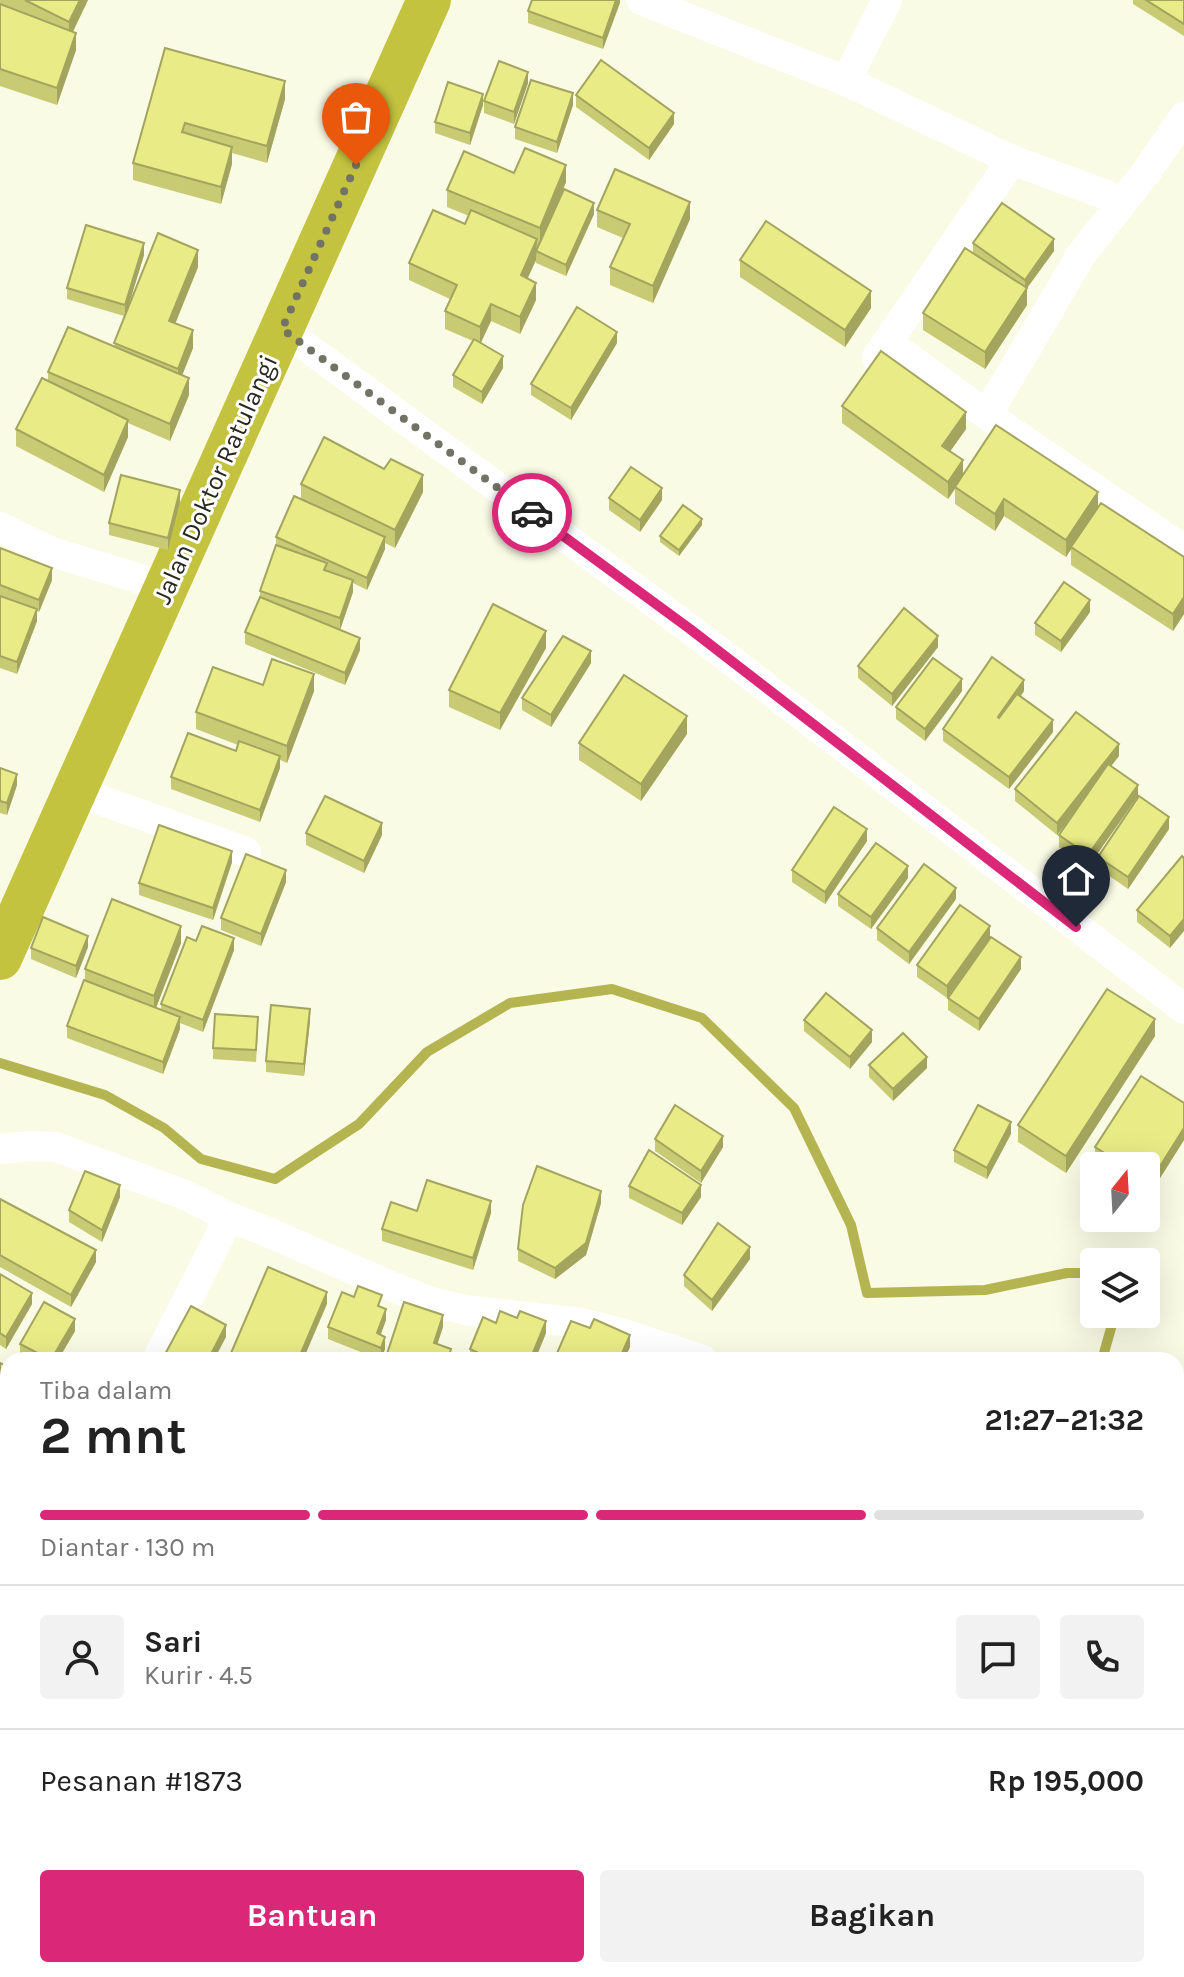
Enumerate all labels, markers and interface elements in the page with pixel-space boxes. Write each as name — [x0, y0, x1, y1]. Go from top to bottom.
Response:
pin — [322, 83, 390, 165]
icon: bag — [334, 95, 378, 139]
street label: Jalan Doktor Ratulangi — [147, 350, 284, 609]
courier — [492, 473, 572, 553]
icon: car — [510, 491, 554, 535]
pin — [1042, 845, 1110, 927]
icon: home — [1054, 857, 1098, 901]
north arrow — [1080, 1152, 1160, 1232]
map controls — [1080, 1152, 1160, 1328]
button: layers — [1080, 1248, 1160, 1328]
text: Tiba dalam — [40, 1375, 172, 1406]
text: 21:27–21:32 — [985, 1402, 1144, 1438]
text: 2 mnt — [40, 1405, 187, 1466]
text: Diantar · 130 m — [40, 1532, 215, 1563]
button: person — [40, 1615, 124, 1699]
button: chat — [956, 1615, 1040, 1699]
button: phone — [1060, 1615, 1144, 1699]
text: Sari — [144, 1624, 202, 1660]
text: Kurir · 4.5 — [144, 1660, 253, 1691]
text: Pesanan #1873 — [40, 1763, 243, 1799]
text: Rp 195,000 — [988, 1763, 1144, 1799]
button: Bantuan — [40, 1870, 584, 1962]
button: Bagikan — [600, 1870, 1144, 1962]

